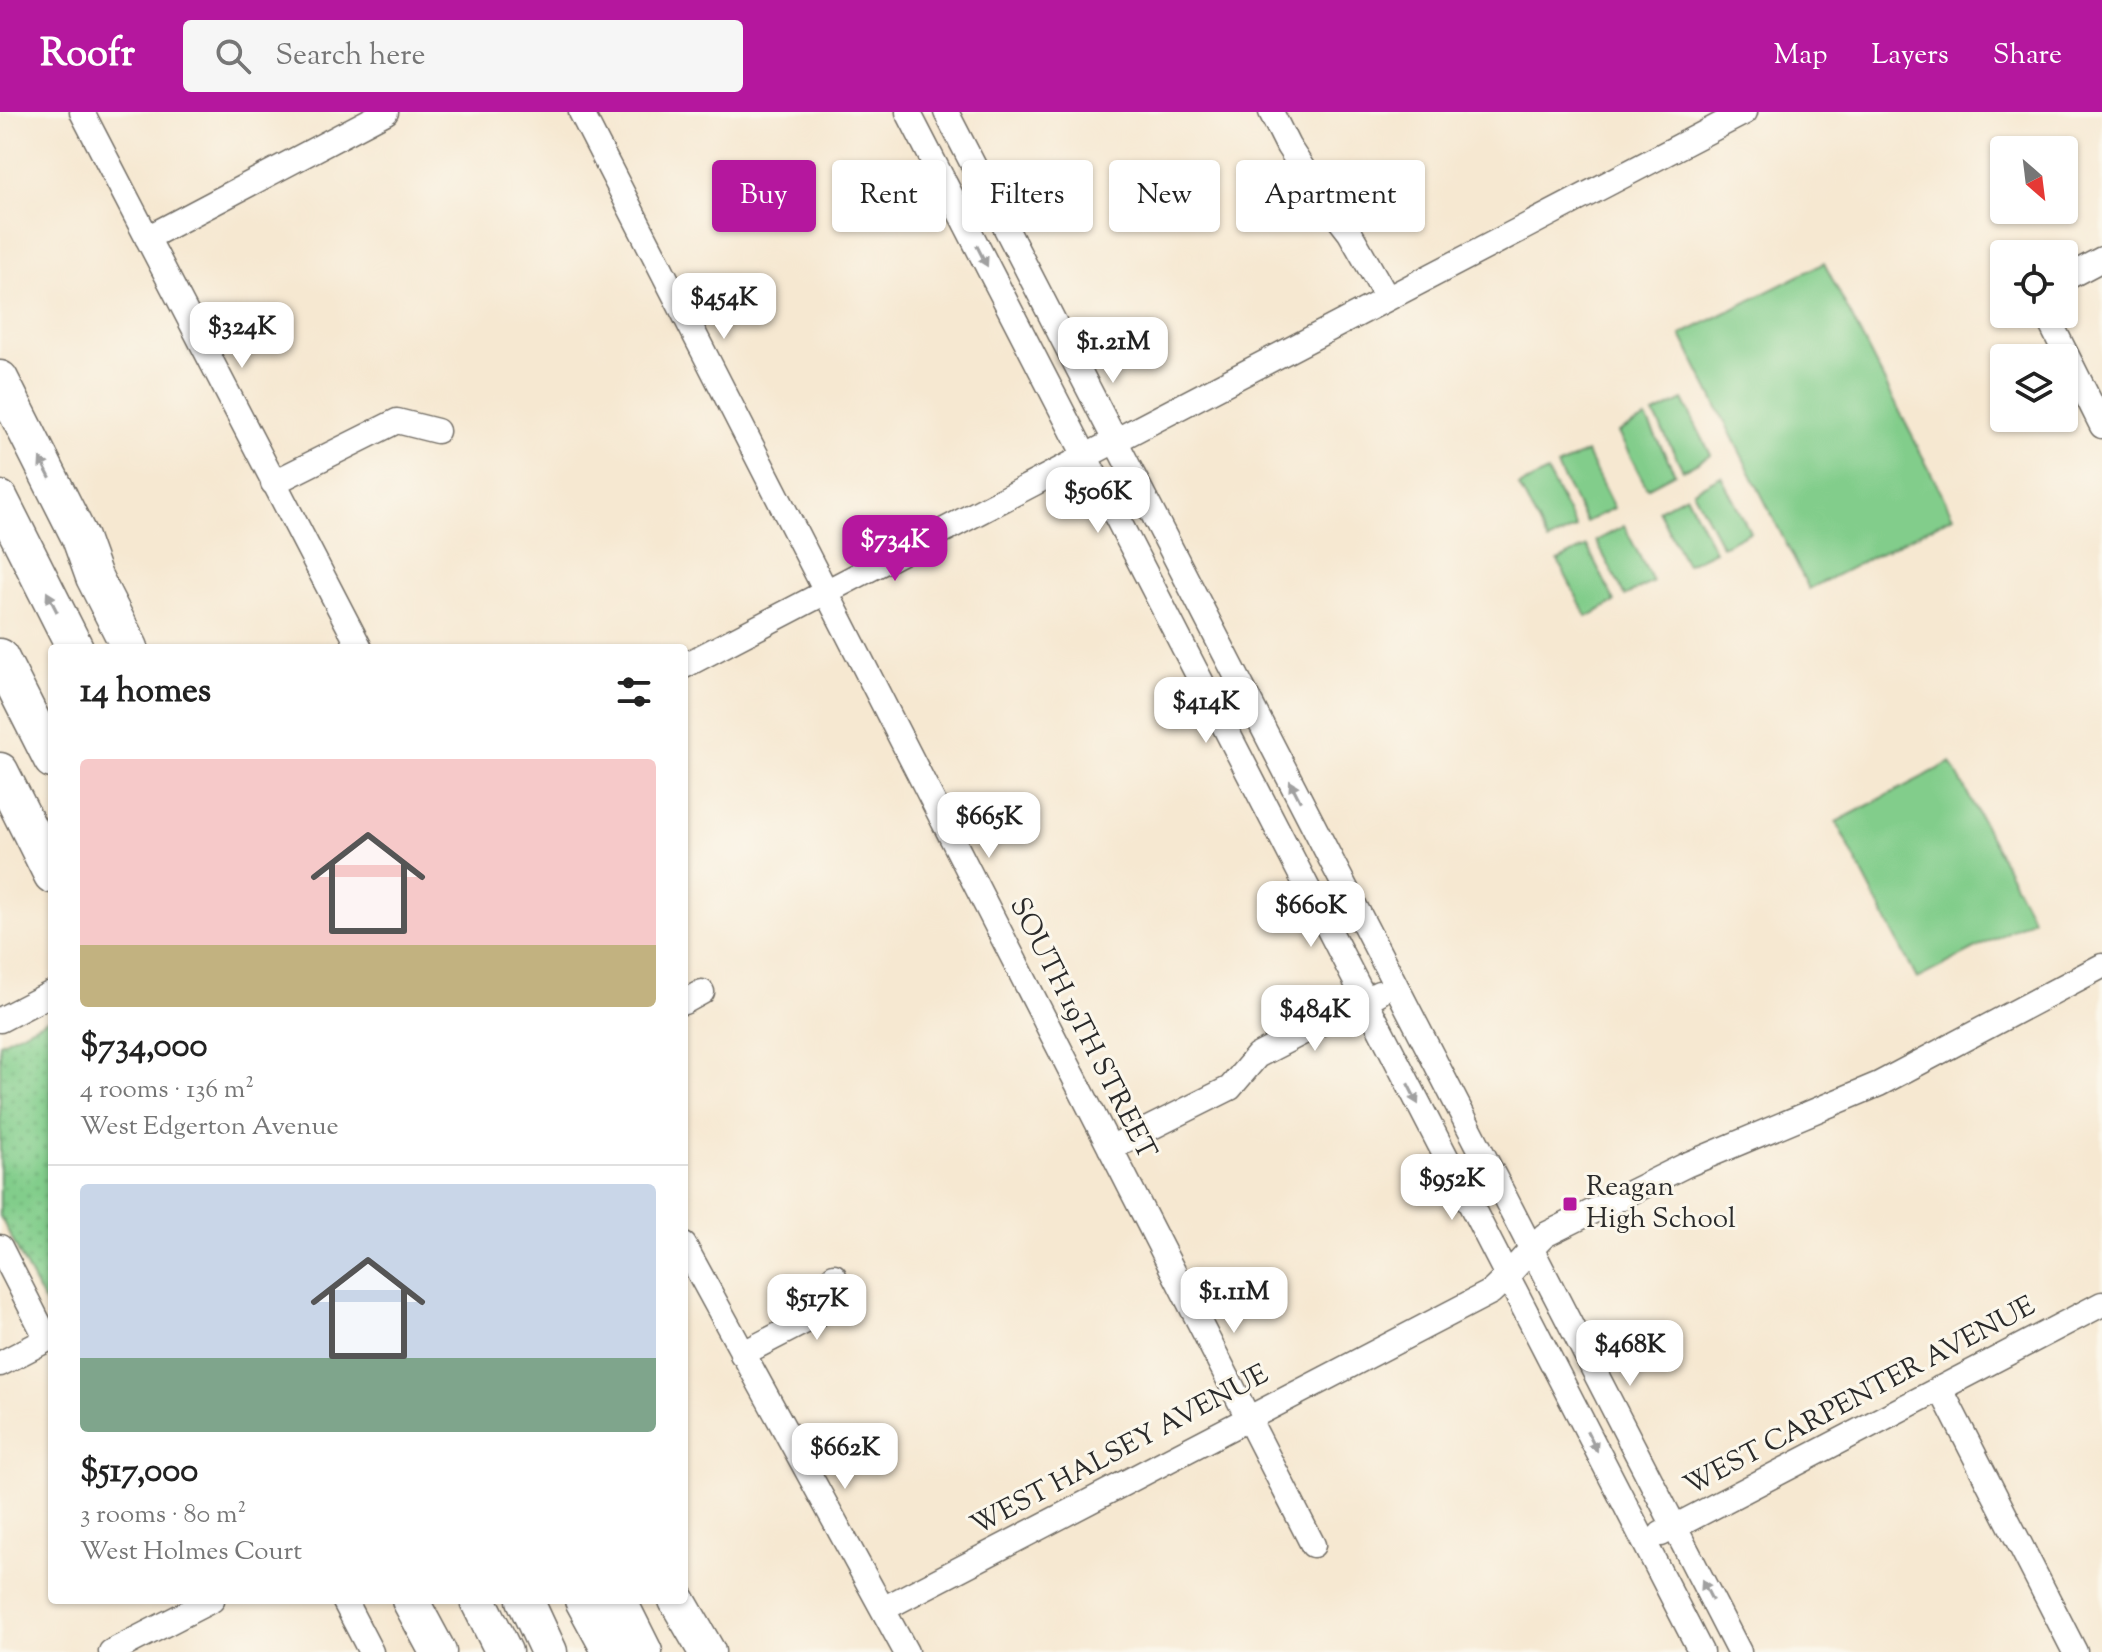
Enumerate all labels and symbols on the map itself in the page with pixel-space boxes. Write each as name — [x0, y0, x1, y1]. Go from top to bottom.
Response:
north arrow — [1990, 136, 2078, 224]
one-way arrow — [974, 245, 988, 267]
pin: $454K — [668, 273, 780, 341]
pin: $324K — [186, 302, 298, 370]
pin: $1.21M — [1048, 317, 1178, 385]
one-way arrow — [38, 456, 51, 479]
pin: $506K — [1042, 467, 1154, 535]
pin: $734K — [839, 515, 951, 583]
one-way arrow — [45, 591, 59, 614]
pin: $414K — [1150, 677, 1262, 745]
one-way arrow — [1289, 780, 1302, 803]
pin: $665K — [933, 792, 1045, 860]
pin: $660K — [1255, 881, 1367, 949]
street label: SOUTH 19TH STREET — [998, 891, 1166, 1167]
pin: $484K — [1259, 985, 1371, 1053]
one-way arrow — [1407, 1083, 1420, 1106]
pin: $952K — [1396, 1154, 1508, 1222]
place label: Reagan High School — [1586, 1168, 1736, 1240]
marker: Reagan High School — [1561, 1195, 1579, 1213]
pin: $1.11M — [1169, 1267, 1299, 1335]
pin: $517K — [761, 1274, 873, 1342]
street label: WEST CARPENTER AVENUE — [1677, 1287, 2043, 1507]
pin: $468K — [1574, 1320, 1686, 1388]
street label: WEST HALSEY AVENUE — [964, 1355, 1276, 1547]
pin: $662K — [789, 1423, 901, 1491]
one-way arrow — [1586, 1429, 1599, 1452]
one-way arrow — [1701, 1578, 1714, 1601]

